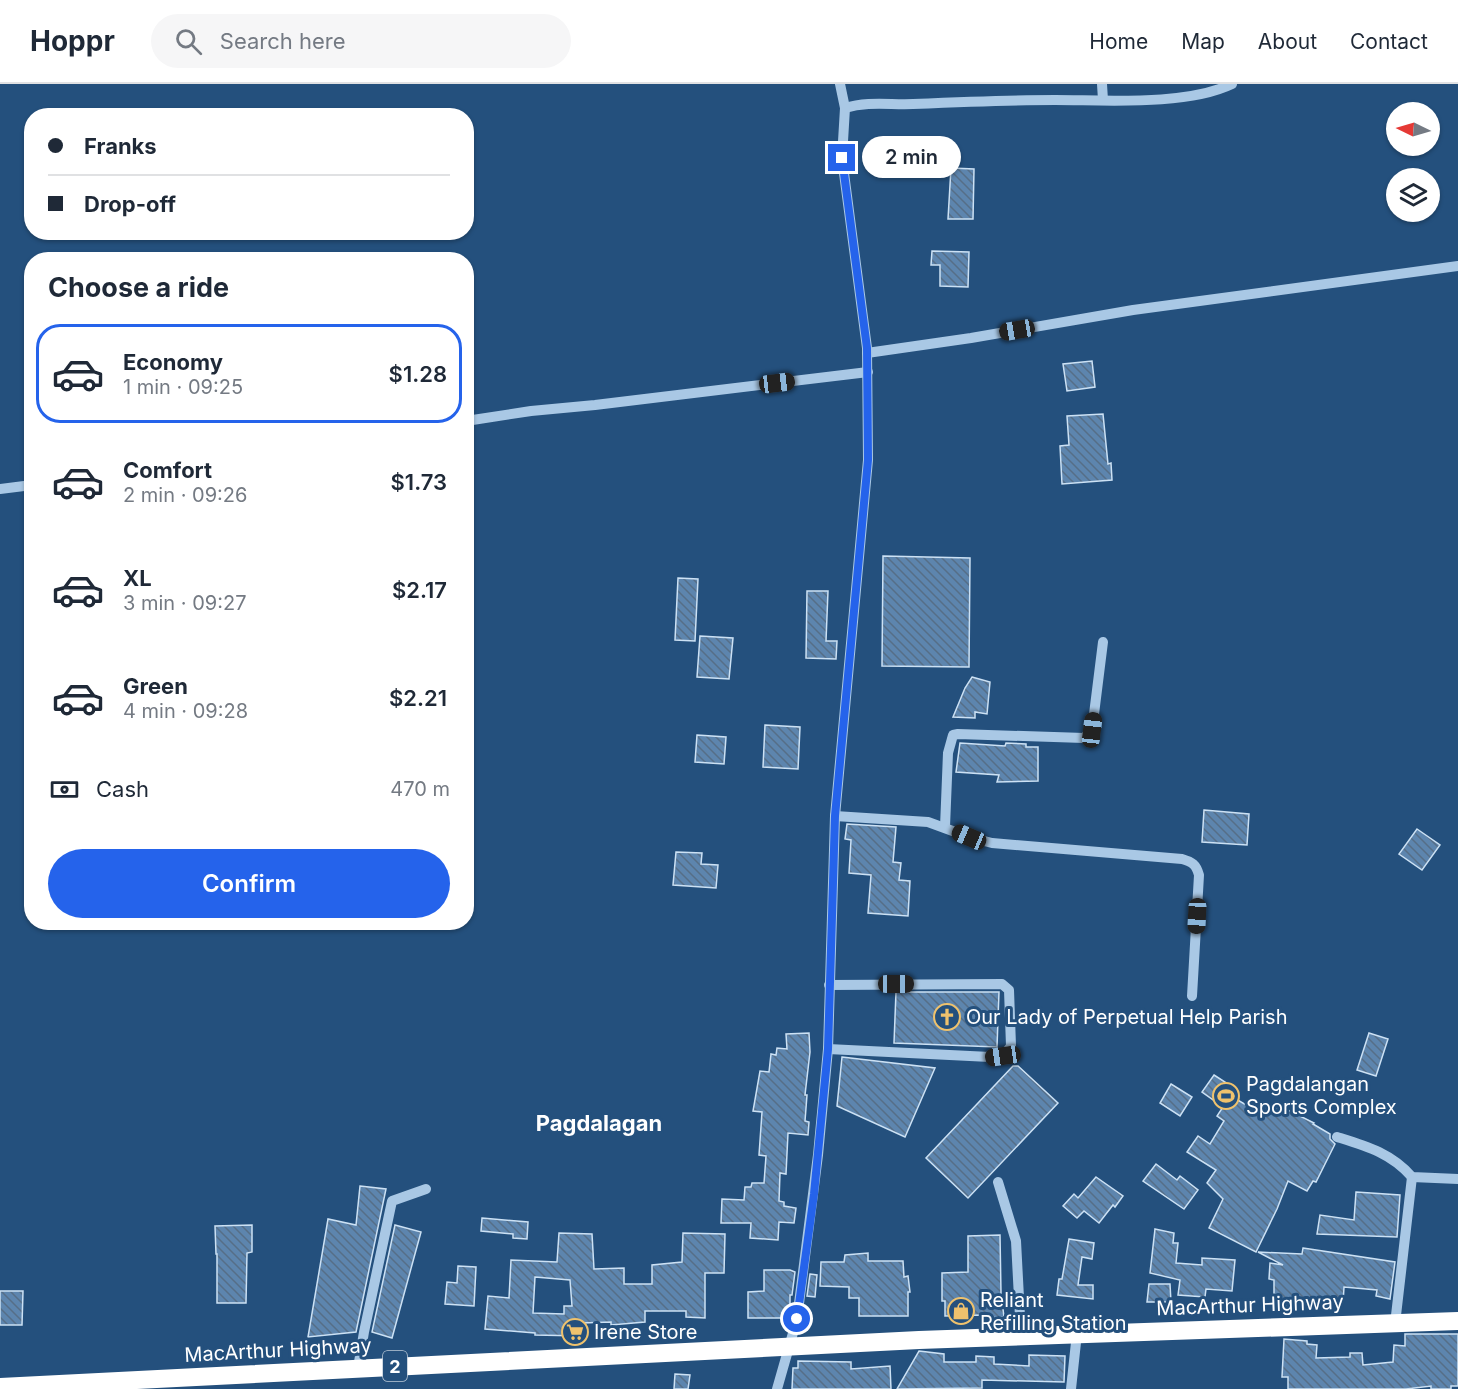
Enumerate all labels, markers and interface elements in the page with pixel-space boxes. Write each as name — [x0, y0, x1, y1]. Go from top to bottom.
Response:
search box — [151, 14, 571, 68]
text: Hoppr — [30, 24, 115, 58]
icon: search — [172, 25, 205, 58]
text: Search here — [220, 28, 346, 54]
text: Home — [1089, 29, 1148, 54]
text: Map — [1181, 29, 1225, 54]
text: About — [1258, 29, 1317, 54]
text: Contact — [1350, 29, 1428, 54]
north arrow — [1386, 102, 1440, 156]
map controls — [1386, 102, 1440, 222]
text: Franks — [84, 133, 157, 159]
callout: 2 min — [863, 137, 962, 179]
route end — [828, 144, 855, 171]
text: 2 min — [885, 145, 938, 169]
button: layers — [1386, 168, 1440, 222]
text: Drop-off — [84, 191, 176, 217]
text: Choose a ride — [48, 271, 229, 304]
car — [998, 318, 1036, 342]
icon: car — [51, 347, 105, 401]
text: Economy — [123, 349, 223, 375]
text: $1.28 — [389, 361, 447, 387]
car — [758, 372, 796, 394]
text: 1 min · 09:25 — [123, 375, 243, 399]
icon: car — [51, 455, 105, 509]
text: Comfort — [123, 457, 212, 483]
text: $1.73 — [391, 469, 447, 495]
text: 2 min · 09:26 — [123, 483, 247, 507]
icon: car — [51, 563, 105, 617]
text: XL — [123, 565, 152, 591]
text: $2.17 — [392, 577, 447, 603]
text: 3 min · 09:27 — [123, 591, 246, 615]
icon: car — [51, 671, 105, 725]
text: Green — [123, 673, 188, 699]
text: $2.21 — [389, 685, 447, 711]
text: 4 min · 09:28 — [123, 699, 248, 723]
car — [1081, 711, 1103, 749]
icon: cash — [48, 773, 81, 806]
text: Cash — [96, 776, 149, 802]
text: 470 m — [390, 777, 450, 801]
car — [949, 822, 989, 852]
button: Confirm — [48, 849, 450, 918]
car — [1187, 898, 1207, 934]
car — [878, 975, 914, 993]
church icon: Our Lady of Perpetual Help Parish — [932, 1002, 962, 1032]
place label: Our Lady of Perpetual Help Parish — [966, 1005, 1288, 1029]
car — [984, 1045, 1022, 1067]
place label: Pagdalangan Sports Complex — [1246, 1072, 1397, 1119]
sports icon: Pagdalangan Sports Complex — [1211, 1081, 1241, 1111]
district label: Pagdalagan — [536, 1110, 662, 1136]
place label: Reliant Refilling Station — [980, 1288, 1127, 1335]
street label: MacArthur Highway — [1156, 1290, 1344, 1320]
shop icon: Reliant Refilling Station — [946, 1296, 976, 1326]
route start — [783, 1305, 810, 1332]
supermarket icon: Irene Store — [560, 1317, 590, 1347]
place label: Irene Store — [594, 1320, 697, 1344]
street label: MacArthur Highway — [184, 1333, 372, 1367]
road number: 2 — [383, 1351, 407, 1381]

